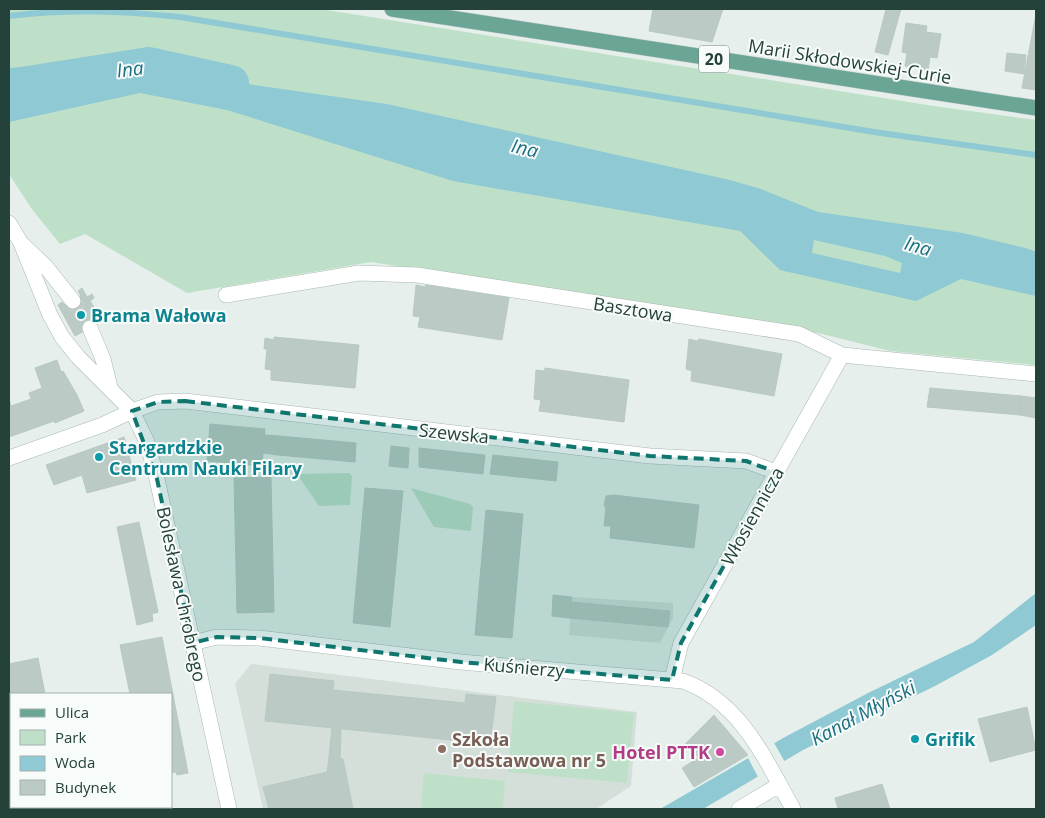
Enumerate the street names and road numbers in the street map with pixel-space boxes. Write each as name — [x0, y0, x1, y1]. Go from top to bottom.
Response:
street label: Marii Skłodowskiej-Curie — [747, 33, 953, 89]
road number: 20 — [699, 46, 729, 72]
street label: Basztowa — [592, 291, 674, 327]
street label: Szewska — [418, 417, 490, 449]
street label: Włosiennicza — [715, 463, 789, 569]
street label: Bolesława Chrobrego — [152, 504, 212, 684]
street label: Kuśnierzy — [483, 652, 566, 683]

